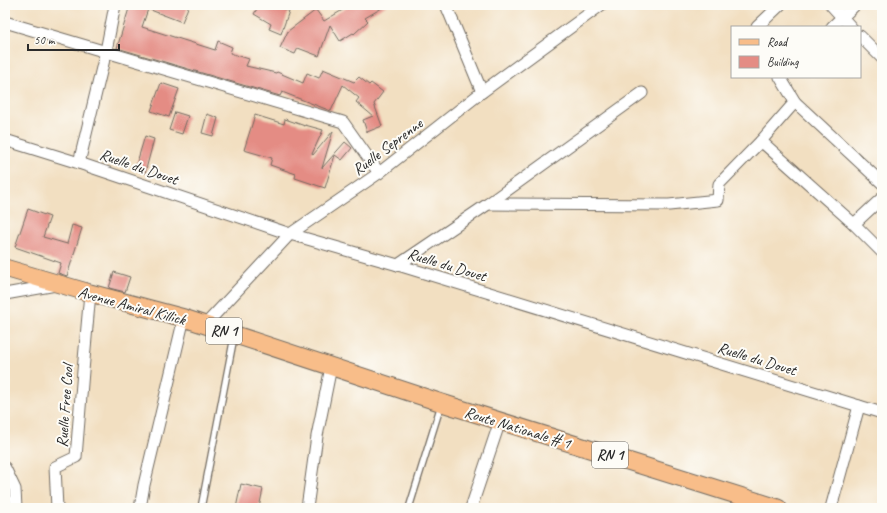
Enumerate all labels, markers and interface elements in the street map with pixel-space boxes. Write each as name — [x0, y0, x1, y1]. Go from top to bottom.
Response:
scale bar — [28, 26, 119, 52]
legend — [731, 26, 861, 78]
text: 50 m — [34, 32, 56, 48]
text: Road — [767, 34, 789, 50]
text: Building — [767, 54, 799, 70]
street label: Ruelle Seprenne — [348, 113, 428, 180]
street label: Ruelle du Douet — [97, 144, 182, 190]
street label: Ruelle du Douet — [405, 244, 490, 287]
street label: Avenue Amiral Killick — [76, 282, 189, 330]
road number: RN 1 — [206, 318, 242, 344]
street label: Ruelle du Douet — [715, 338, 800, 381]
street label: Ruelle Free Cool — [52, 361, 78, 448]
street label: Route Nationale # 1 — [462, 402, 574, 454]
road number: RN 1 — [592, 442, 628, 468]

